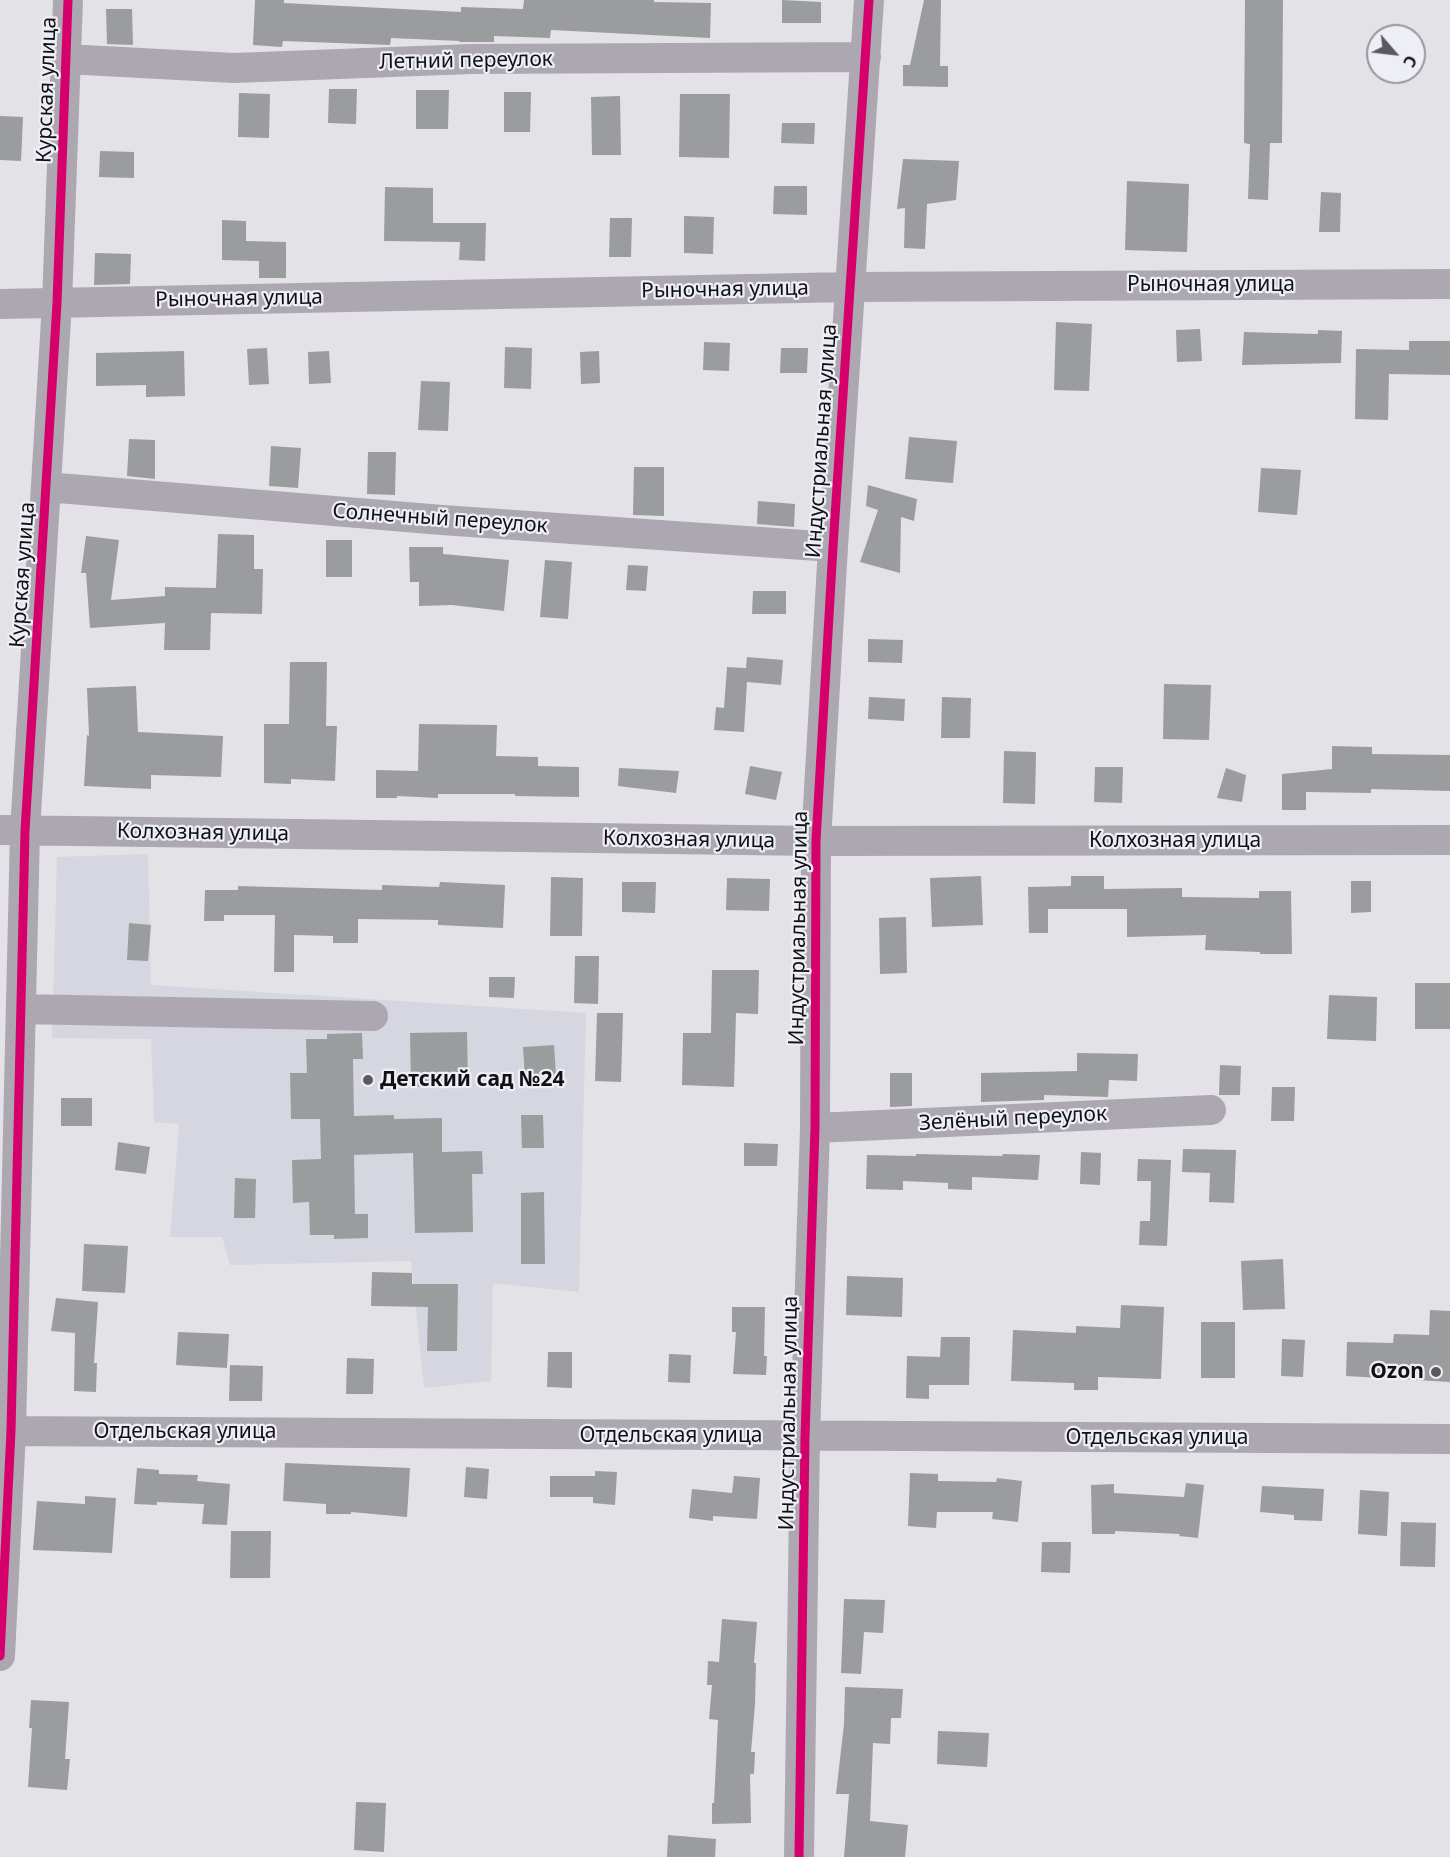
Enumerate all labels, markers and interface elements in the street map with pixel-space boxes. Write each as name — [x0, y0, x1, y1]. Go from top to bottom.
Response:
street label: Курская улица — [32, 16, 62, 164]
north arrow — [1366, 24, 1426, 84]
street label: Летний переулок — [379, 47, 553, 75]
text: С — [1398, 52, 1422, 71]
street label: Рыночная улица — [1127, 272, 1295, 298]
street label: Рыночная улица — [641, 276, 809, 304]
street label: Рыночная улица — [155, 285, 323, 313]
street label: Индустриальная улица — [801, 323, 843, 559]
street label: Солнечный переулок — [331, 499, 549, 539]
street label: Курская улица — [5, 501, 41, 649]
street label: Индустриальная улица — [784, 810, 814, 1046]
street label: Колхозная улица — [117, 819, 289, 847]
street label: Колхозная улица — [603, 826, 775, 854]
street label: Колхозная улица — [1089, 828, 1261, 854]
place label: Детский сад №24 — [380, 1067, 564, 1093]
marker: Детский сад №24 — [361, 1073, 375, 1087]
street label: Зелёный переулок — [918, 1101, 1108, 1137]
street label: Индустриальная улица — [774, 1295, 804, 1531]
place label: Ozon — [1370, 1359, 1424, 1385]
marker: Ozon — [1429, 1365, 1443, 1379]
street label: Отдельская улица — [94, 1419, 276, 1445]
street label: Отдельская улица — [580, 1423, 762, 1449]
street label: Отдельская улица — [1066, 1425, 1248, 1451]

